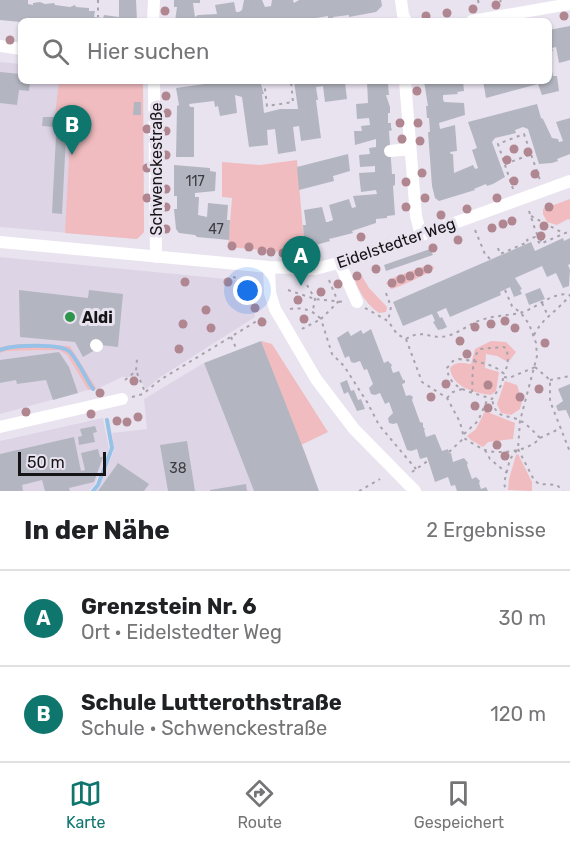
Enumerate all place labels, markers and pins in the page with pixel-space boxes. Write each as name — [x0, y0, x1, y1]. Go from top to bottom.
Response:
pin: B — [52, 106, 92, 155]
pin: A — [282, 236, 320, 286]
place label: Aldi — [82, 308, 113, 327]
marker: Aldi — [63, 310, 77, 324]

